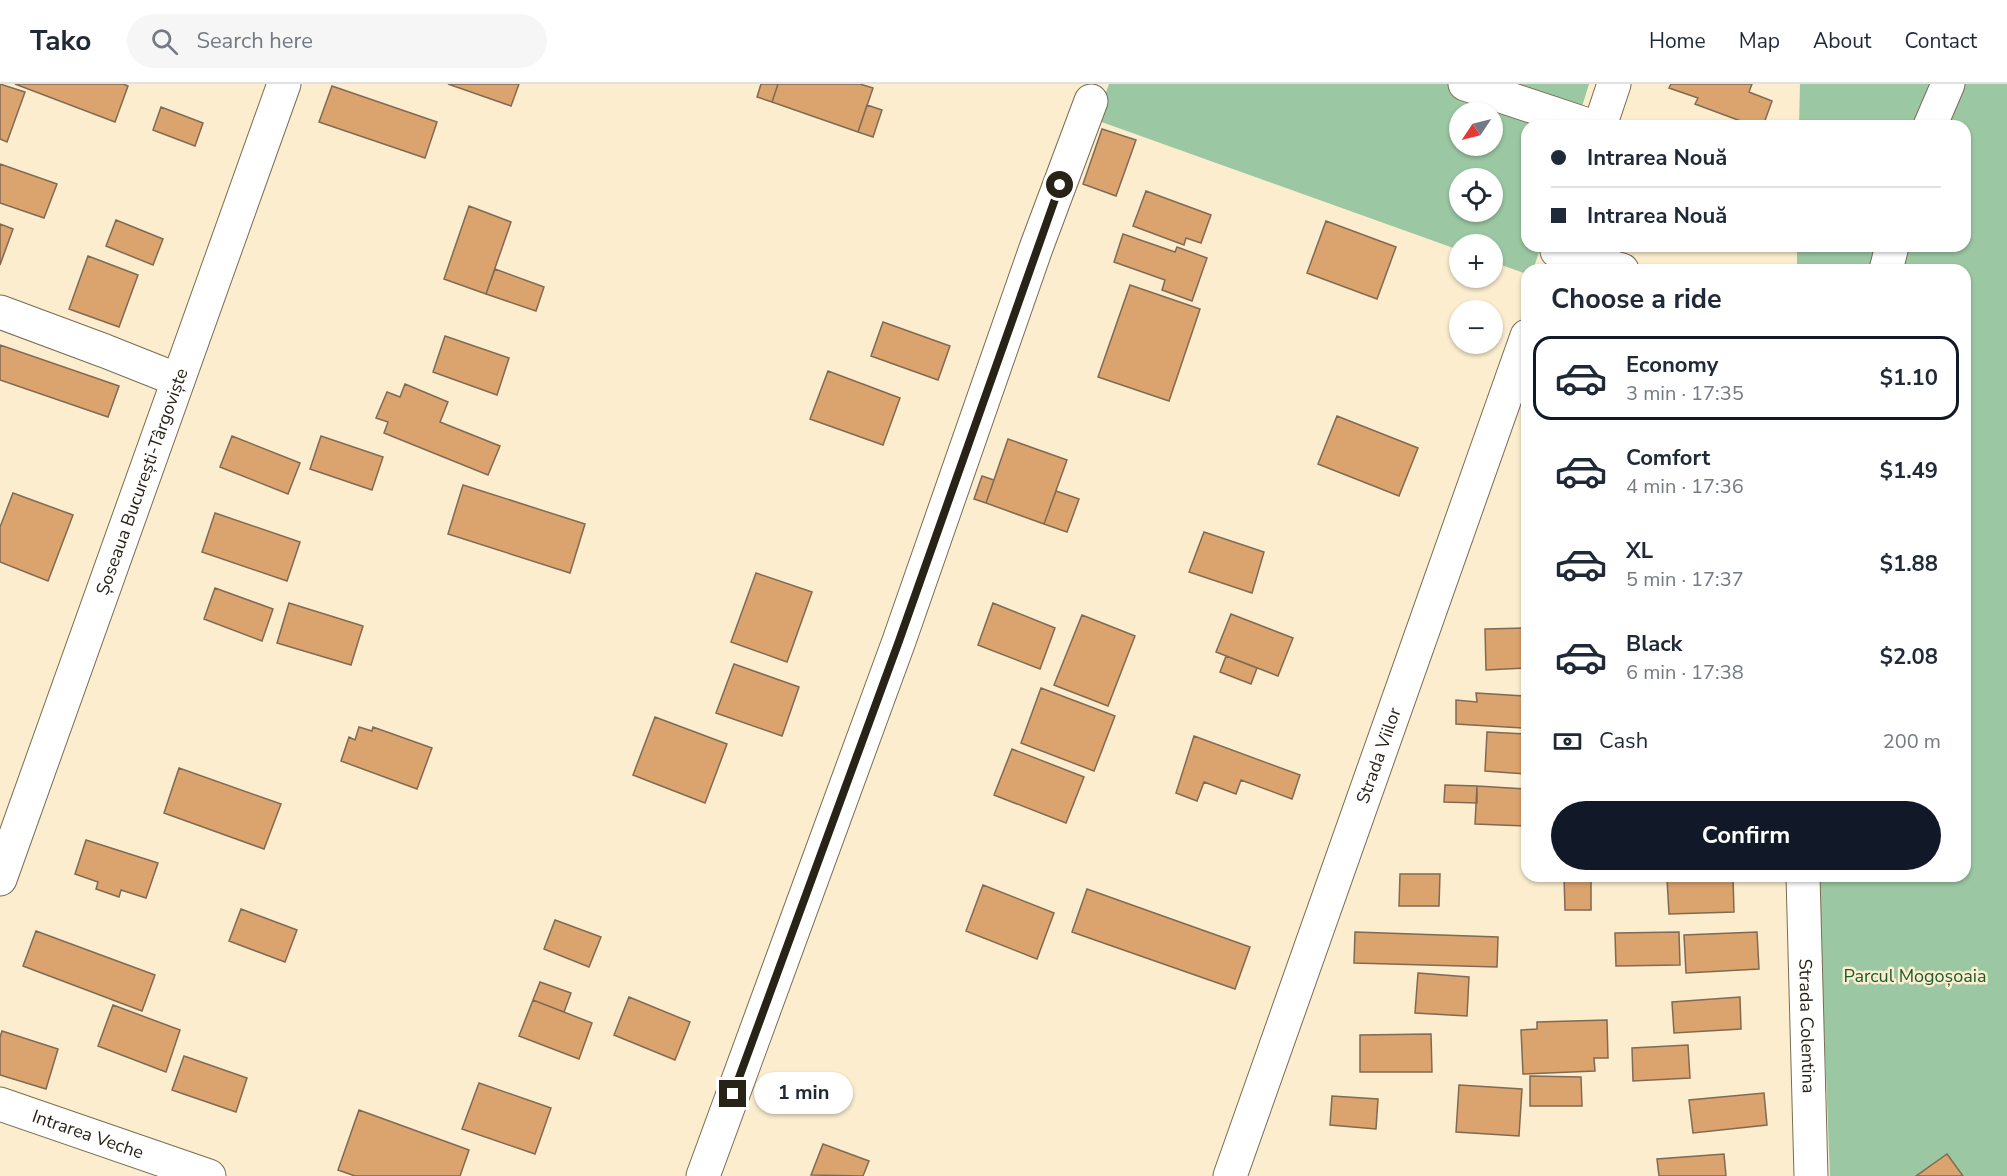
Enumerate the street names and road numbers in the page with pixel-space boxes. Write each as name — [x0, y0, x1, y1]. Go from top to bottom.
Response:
street label: Șoseaua București-Târgoviște — [90, 365, 194, 598]
street label: Strada Viilor — [1351, 704, 1407, 807]
street label: Strada Colentina — [1793, 958, 1821, 1094]
street label: Intrarea Veche — [29, 1104, 147, 1165]

